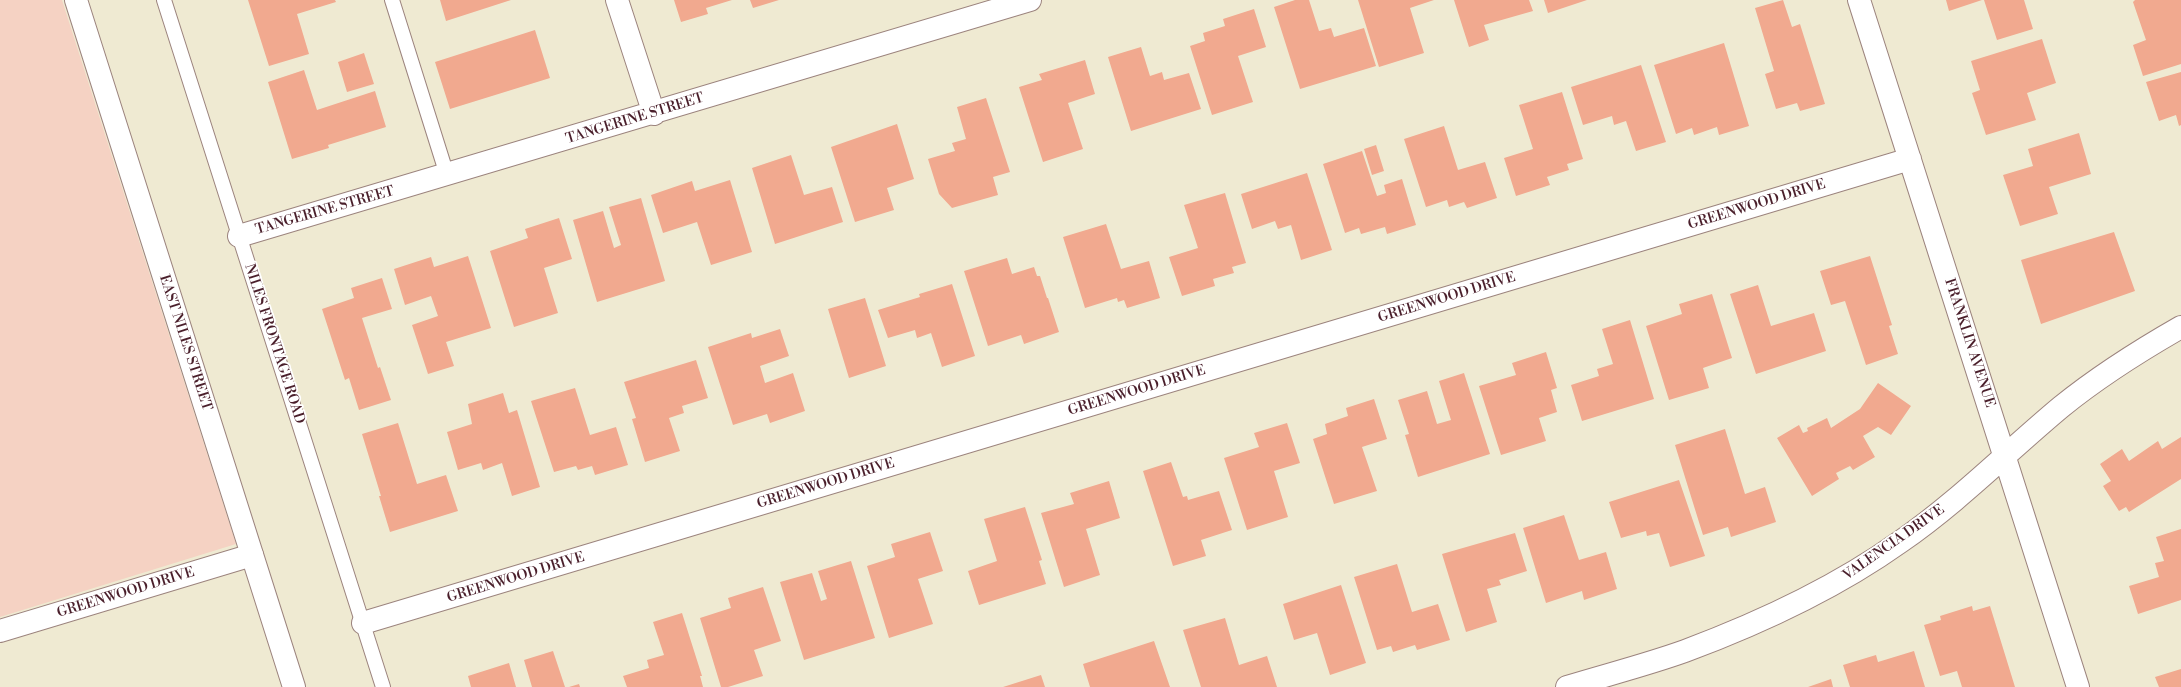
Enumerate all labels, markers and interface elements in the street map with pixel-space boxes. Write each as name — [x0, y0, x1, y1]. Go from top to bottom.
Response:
street label: TANGERINE STREET — [564, 90, 706, 148]
street label: GREENWOOD DRIVE — [1686, 176, 1828, 234]
street label: TANGERINE STREET — [254, 183, 396, 239]
street label: NILES FRONTAGE ROAD — [240, 262, 308, 426]
street label: GREENWOOD DRIVE — [1376, 269, 1518, 327]
street label: EAST NILES STREET — [155, 273, 215, 413]
street label: FRANKLIN AVENUE — [1940, 276, 1998, 410]
street label: GREENWOOD DRIVE — [1066, 362, 1208, 420]
street label: GREENWOOD DRIVE — [755, 455, 897, 513]
street label: VALENCIA DRIVE — [1840, 502, 1948, 584]
street label: GREENWOOD DRIVE — [445, 549, 587, 607]
street label: GREENWOOD DRIVE — [55, 564, 197, 622]

